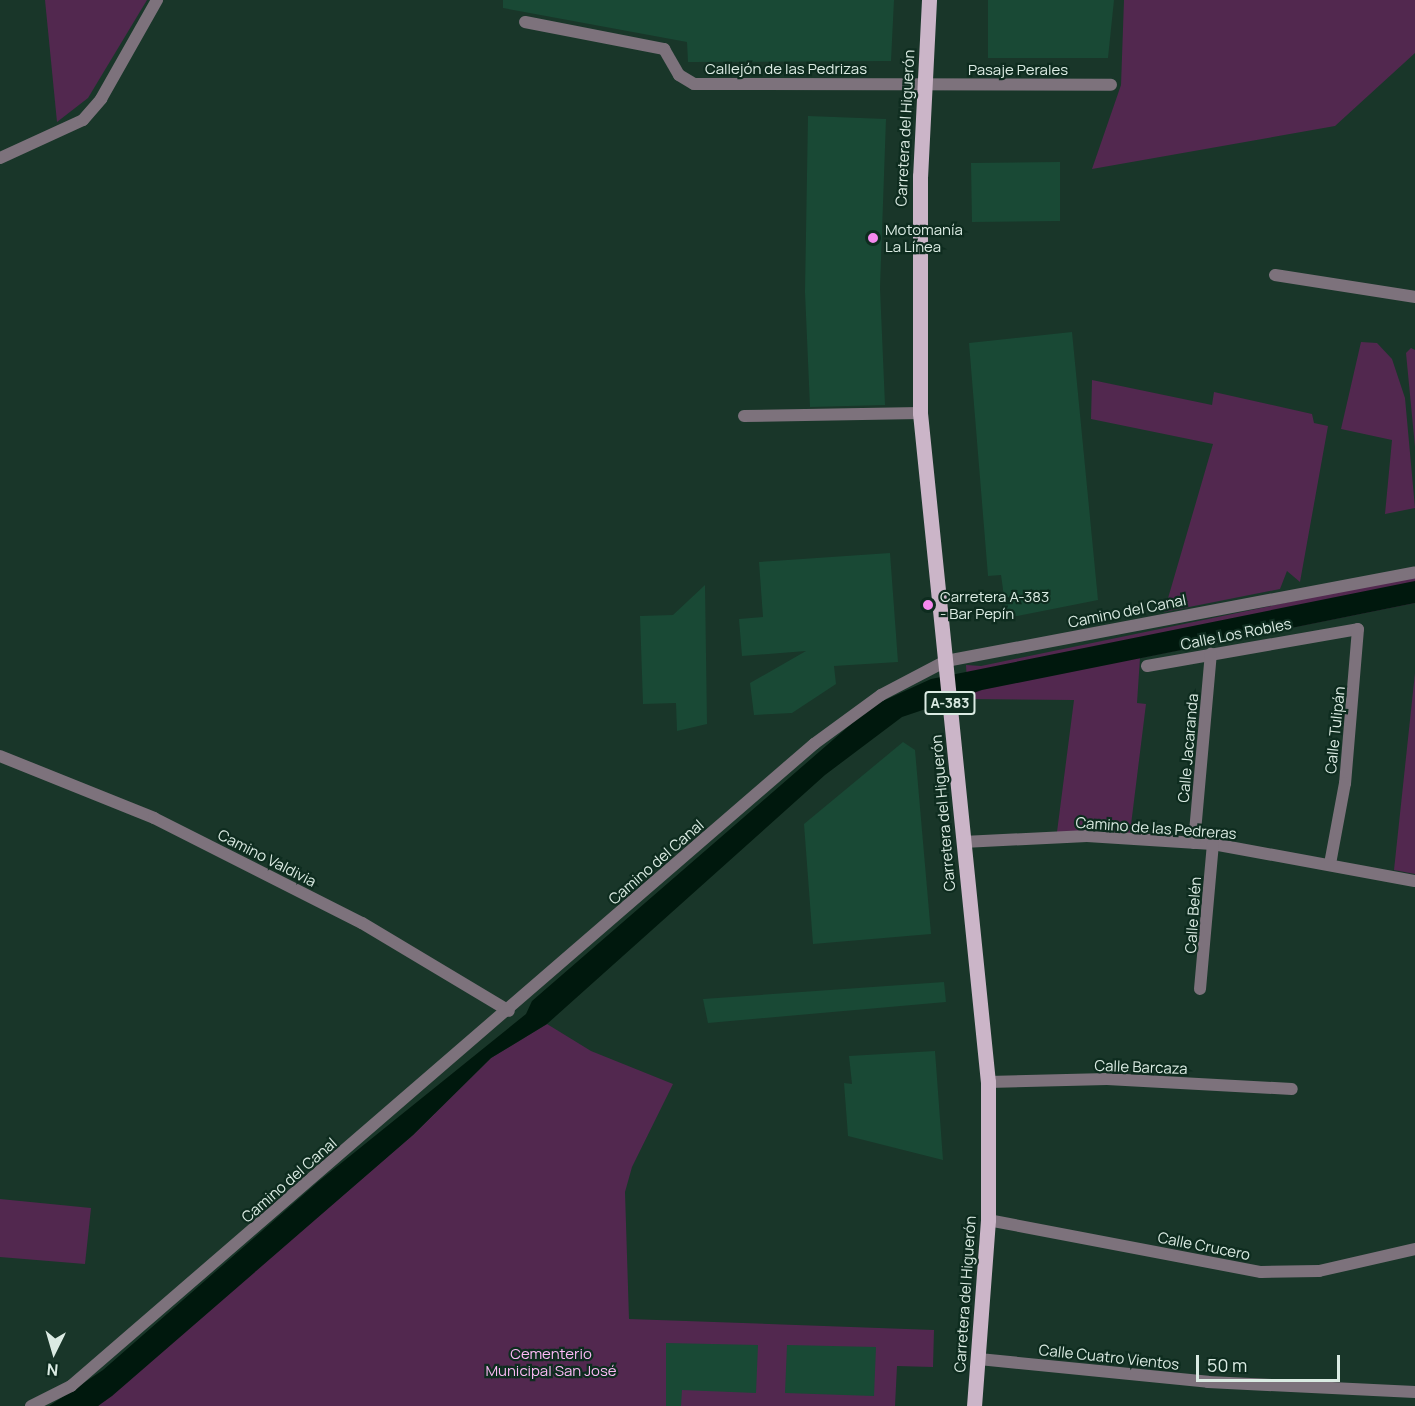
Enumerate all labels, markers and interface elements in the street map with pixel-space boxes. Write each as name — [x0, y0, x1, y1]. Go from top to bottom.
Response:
street label: Carretera del Higuerón — [892, 49, 918, 207]
street label: Callejón de las Pedrizas — [705, 60, 867, 78]
street label: Pasaje Perales — [968, 61, 1068, 79]
place label: Motomanía La Línea — [885, 220, 963, 255]
marker: Motomanía La Línea — [866, 231, 880, 245]
place label: Carretera A-383 - Bar Pepín — [940, 587, 1049, 622]
street label: Camino del Canal — [1066, 591, 1188, 631]
marker: Carretera A-383 - Bar Pepín — [921, 598, 935, 612]
street label: Calle Los Robles — [1179, 614, 1293, 654]
street label: Calle Tulipán — [1321, 685, 1349, 775]
road number: A-383 — [923, 692, 977, 714]
street label: Calle Jacaranda — [1174, 693, 1202, 803]
street label: Carretera del Higuerón — [927, 734, 959, 892]
street label: Camino de las Pedreras — [1075, 813, 1237, 843]
street label: Camino del Canal — [605, 816, 707, 908]
street label: Camino Valdivia — [215, 825, 319, 891]
street label: Calle Belén — [1181, 876, 1205, 954]
street label: Calle Barcaza — [1094, 1056, 1188, 1078]
street label: Camino del Canal — [238, 1134, 340, 1226]
street label: Carretera del Higuerón — [951, 1215, 979, 1373]
street label: Calle Crucero — [1156, 1228, 1252, 1264]
north arrow — [24, 1322, 84, 1382]
street label: Calle Cuatro Vientos — [1038, 1341, 1180, 1373]
scale bar — [1199, 1343, 1343, 1381]
park label: Cementerio Municipal San José — [485, 1344, 617, 1379]
text: 50 m — [1207, 1353, 1247, 1377]
text: N — [46, 1358, 59, 1381]

